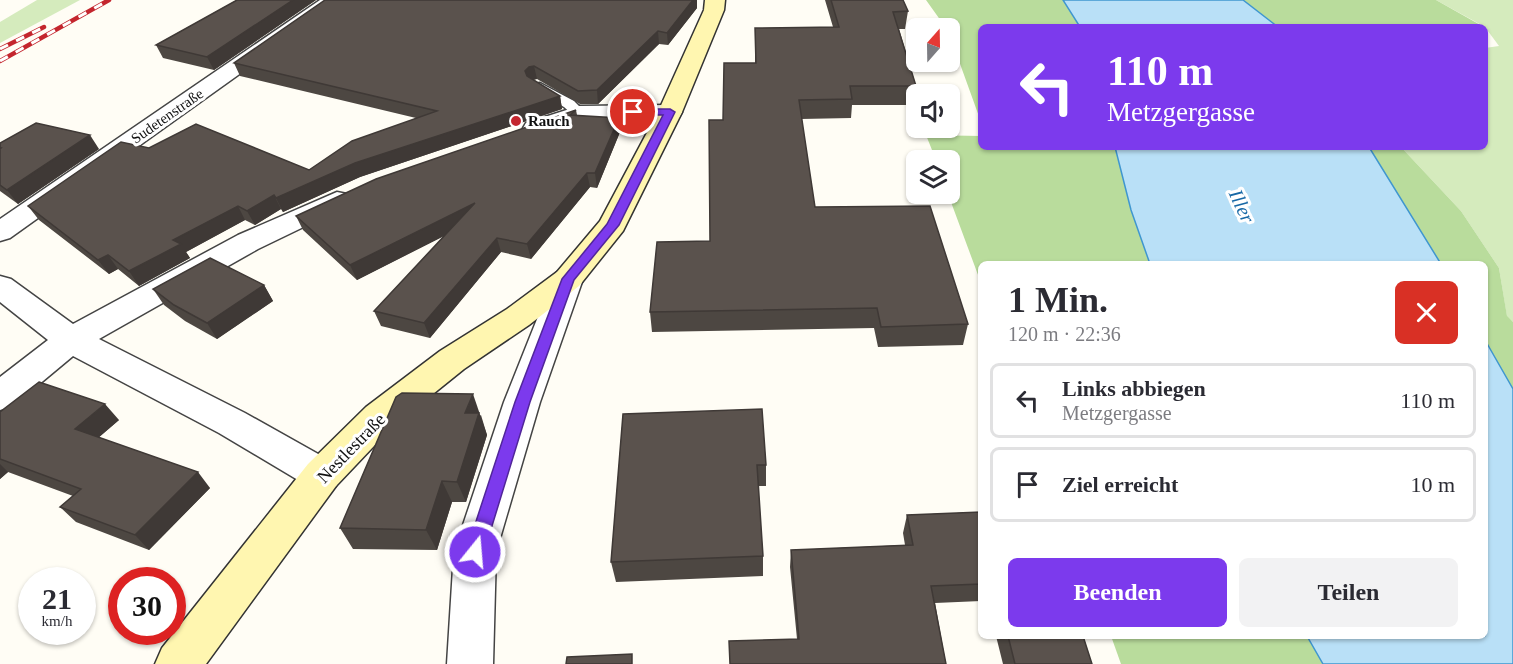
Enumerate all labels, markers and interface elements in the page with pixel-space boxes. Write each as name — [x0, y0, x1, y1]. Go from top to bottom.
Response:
north arrow — [906, 18, 960, 72]
map controls — [906, 18, 960, 204]
icon: left — [1008, 48, 1086, 126]
text: 110 m — [1107, 48, 1213, 94]
button: sound — [906, 84, 960, 138]
street label: Sudetenstraße — [128, 85, 206, 147]
pin — [607, 86, 658, 137]
icon: arrive — [616, 95, 649, 128]
text: Metzgergasse — [1107, 97, 1255, 127]
place label: Rauch — [528, 113, 570, 129]
marker: Rauch — [509, 114, 523, 128]
button: layers — [906, 150, 960, 204]
water label: Iller — [1224, 185, 1259, 226]
text: 1 Min. — [1008, 280, 1108, 320]
button: close — [1395, 281, 1458, 344]
text: 120 m · 22:36 — [1008, 323, 1121, 345]
text: Links abbiegen — [1062, 376, 1206, 401]
icon: left — [1011, 384, 1044, 417]
text: 110 m — [1400, 388, 1455, 413]
text: Metzgergasse — [1062, 402, 1172, 424]
street label: Nestlestraße — [313, 409, 389, 487]
icon: arrive — [1011, 468, 1044, 501]
text: Ziel erreicht — [1062, 472, 1178, 497]
text: 10 m — [1410, 472, 1455, 497]
position arrow — [443, 520, 507, 584]
button: Beenden — [1008, 558, 1227, 627]
button: Teilen — [1239, 558, 1458, 627]
speed limit sign: 30 — [108, 567, 186, 645]
text: 21 — [42, 582, 72, 615]
text: km/h — [42, 613, 72, 629]

